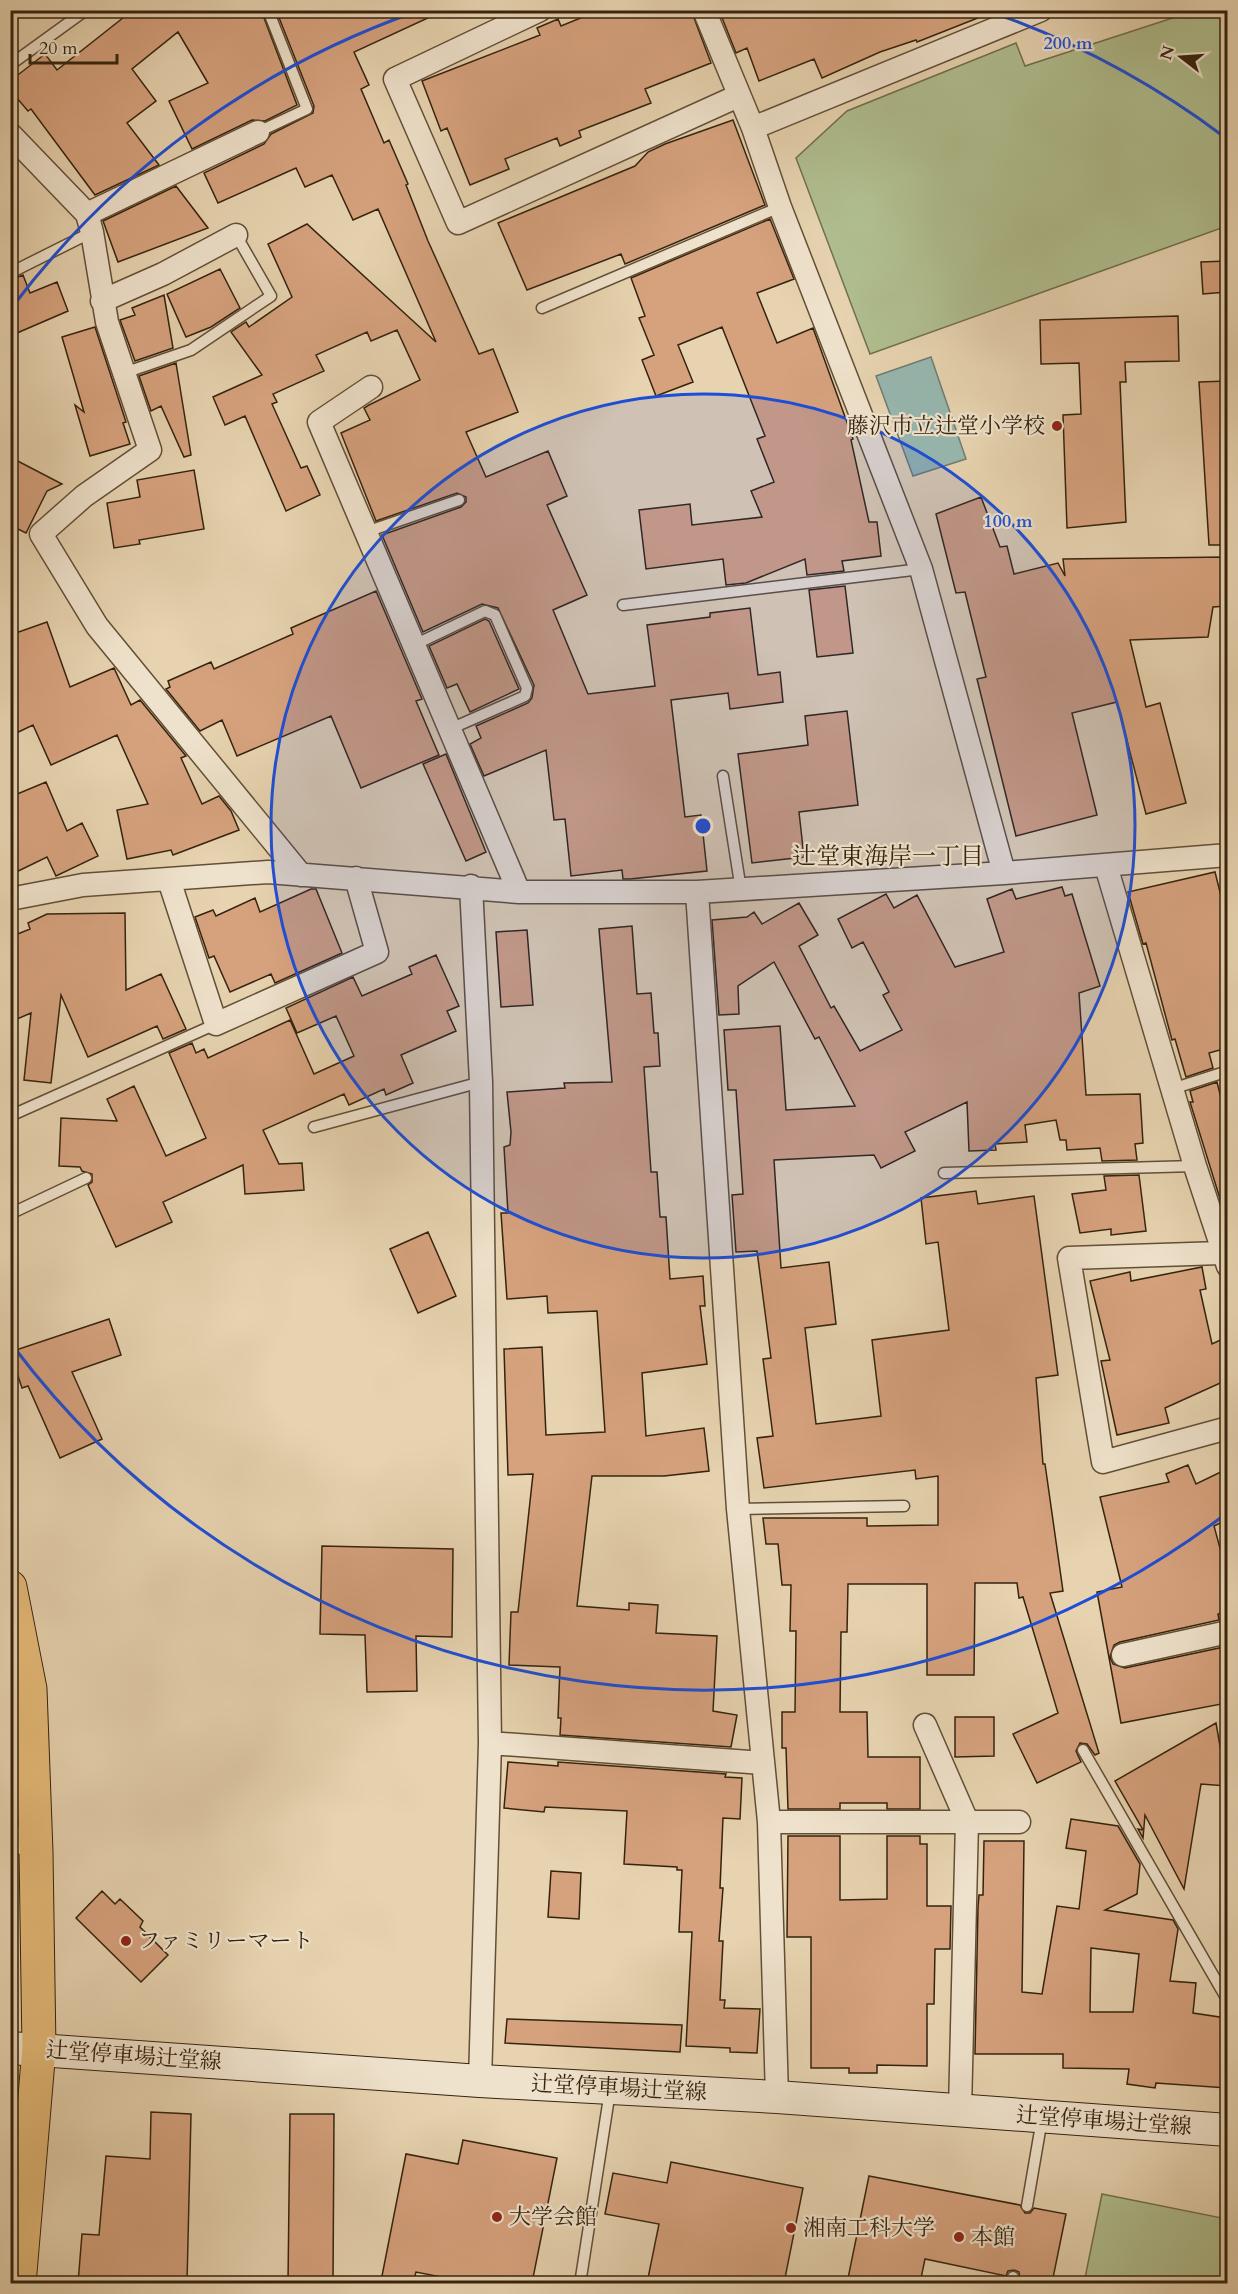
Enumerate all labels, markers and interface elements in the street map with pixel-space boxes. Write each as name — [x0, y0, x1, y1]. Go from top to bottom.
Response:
scale bar — [30, 27, 117, 65]
north arrow — [1151, 27, 1211, 87]
text: 200 m — [1043, 31, 1093, 56]
text: 20 m — [39, 36, 78, 61]
text: N — [1155, 43, 1180, 63]
place label: 藤沢市立辻堂小学校 — [847, 411, 1045, 441]
marker: 藤沢市立辻堂小学校 — [1050, 419, 1064, 433]
text: 100 m — [983, 509, 1033, 534]
centre of rings — [693, 816, 713, 836]
district label: 辻堂東海岸一丁目 — [792, 840, 984, 873]
place label: ファミリーマート — [138, 1926, 314, 1956]
marker: ファミリーマート — [119, 1934, 133, 1948]
street label: 辻堂停車場辻堂線 — [45, 2035, 223, 2077]
street label: 辻堂停車場辻堂線 — [530, 2068, 708, 2108]
street label: 辻堂停車場辻堂線 — [1015, 2100, 1193, 2142]
place label: 大学会館 — [509, 2202, 597, 2232]
marker: 大学会館 — [490, 2210, 504, 2224]
place label: 湘南工科大学 — [803, 2213, 935, 2243]
marker: 湘南工科大学 — [784, 2221, 798, 2235]
place label: 本館 — [971, 2222, 1015, 2252]
marker: 本館 — [952, 2230, 966, 2244]

